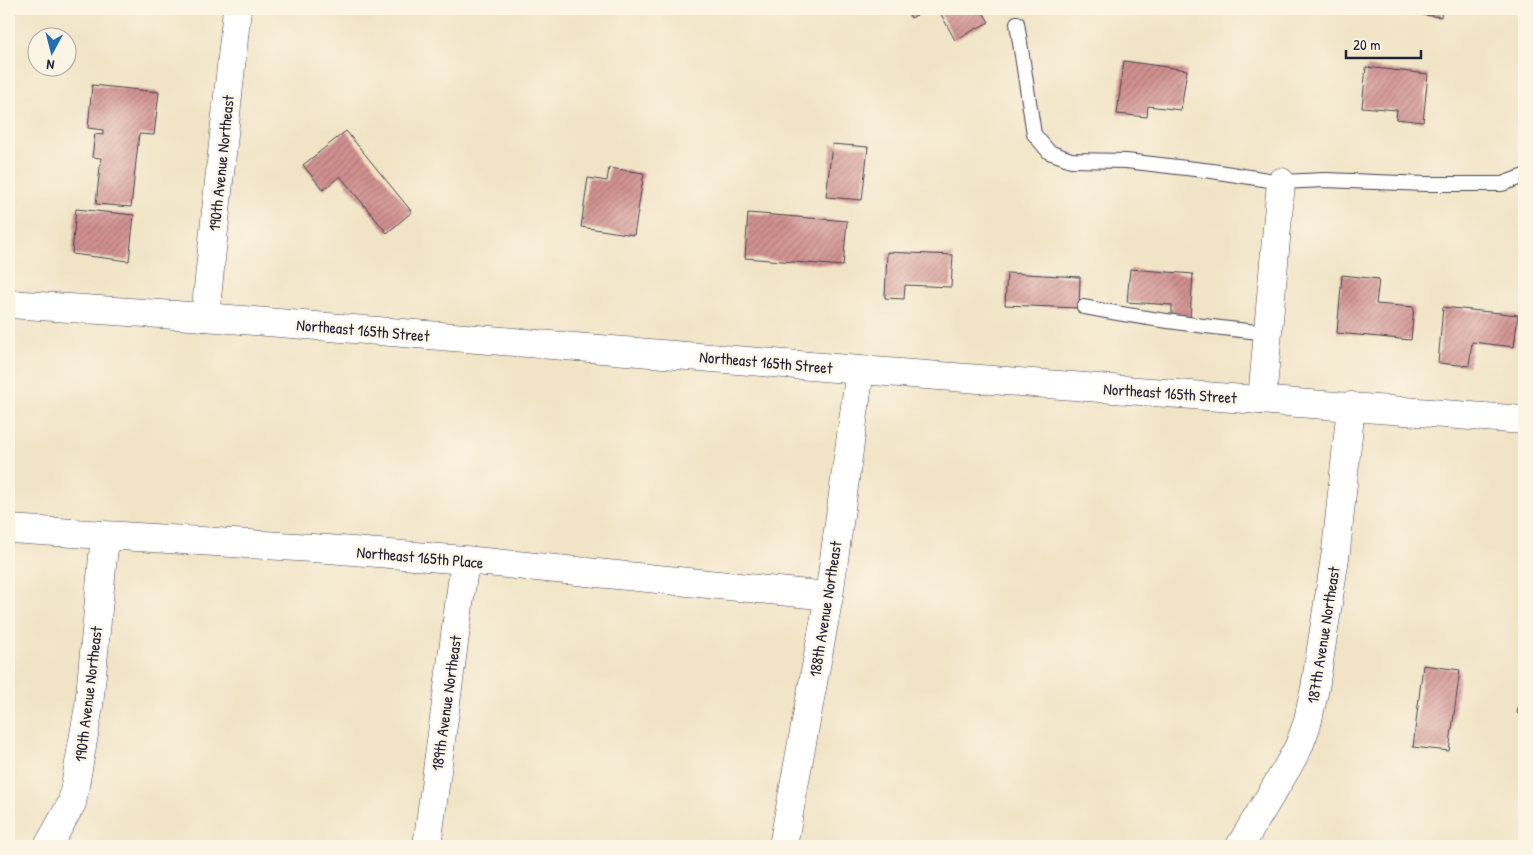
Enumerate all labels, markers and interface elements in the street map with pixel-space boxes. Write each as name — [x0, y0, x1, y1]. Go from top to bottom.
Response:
north arrow — [28, 28, 78, 78]
scale bar — [1346, 28, 1420, 60]
text: 20 m — [1353, 34, 1380, 55]
text: N — [45, 55, 55, 75]
street label: 190th Avenue Northeast — [203, 93, 239, 232]
street label: Northeast 165th Street — [296, 313, 431, 347]
street label: Northeast 165th Street — [699, 345, 834, 379]
street label: Northeast 165th Street — [1103, 377, 1238, 409]
street label: 188th Avenue Northeast — [803, 539, 847, 679]
street label: Northeast 165th Place — [356, 541, 485, 574]
street label: 187th Avenue Northeast — [1301, 564, 1345, 705]
street label: 190th Avenue Northeast — [69, 624, 107, 763]
street label: 189th Avenue Northeast — [426, 633, 466, 772]

